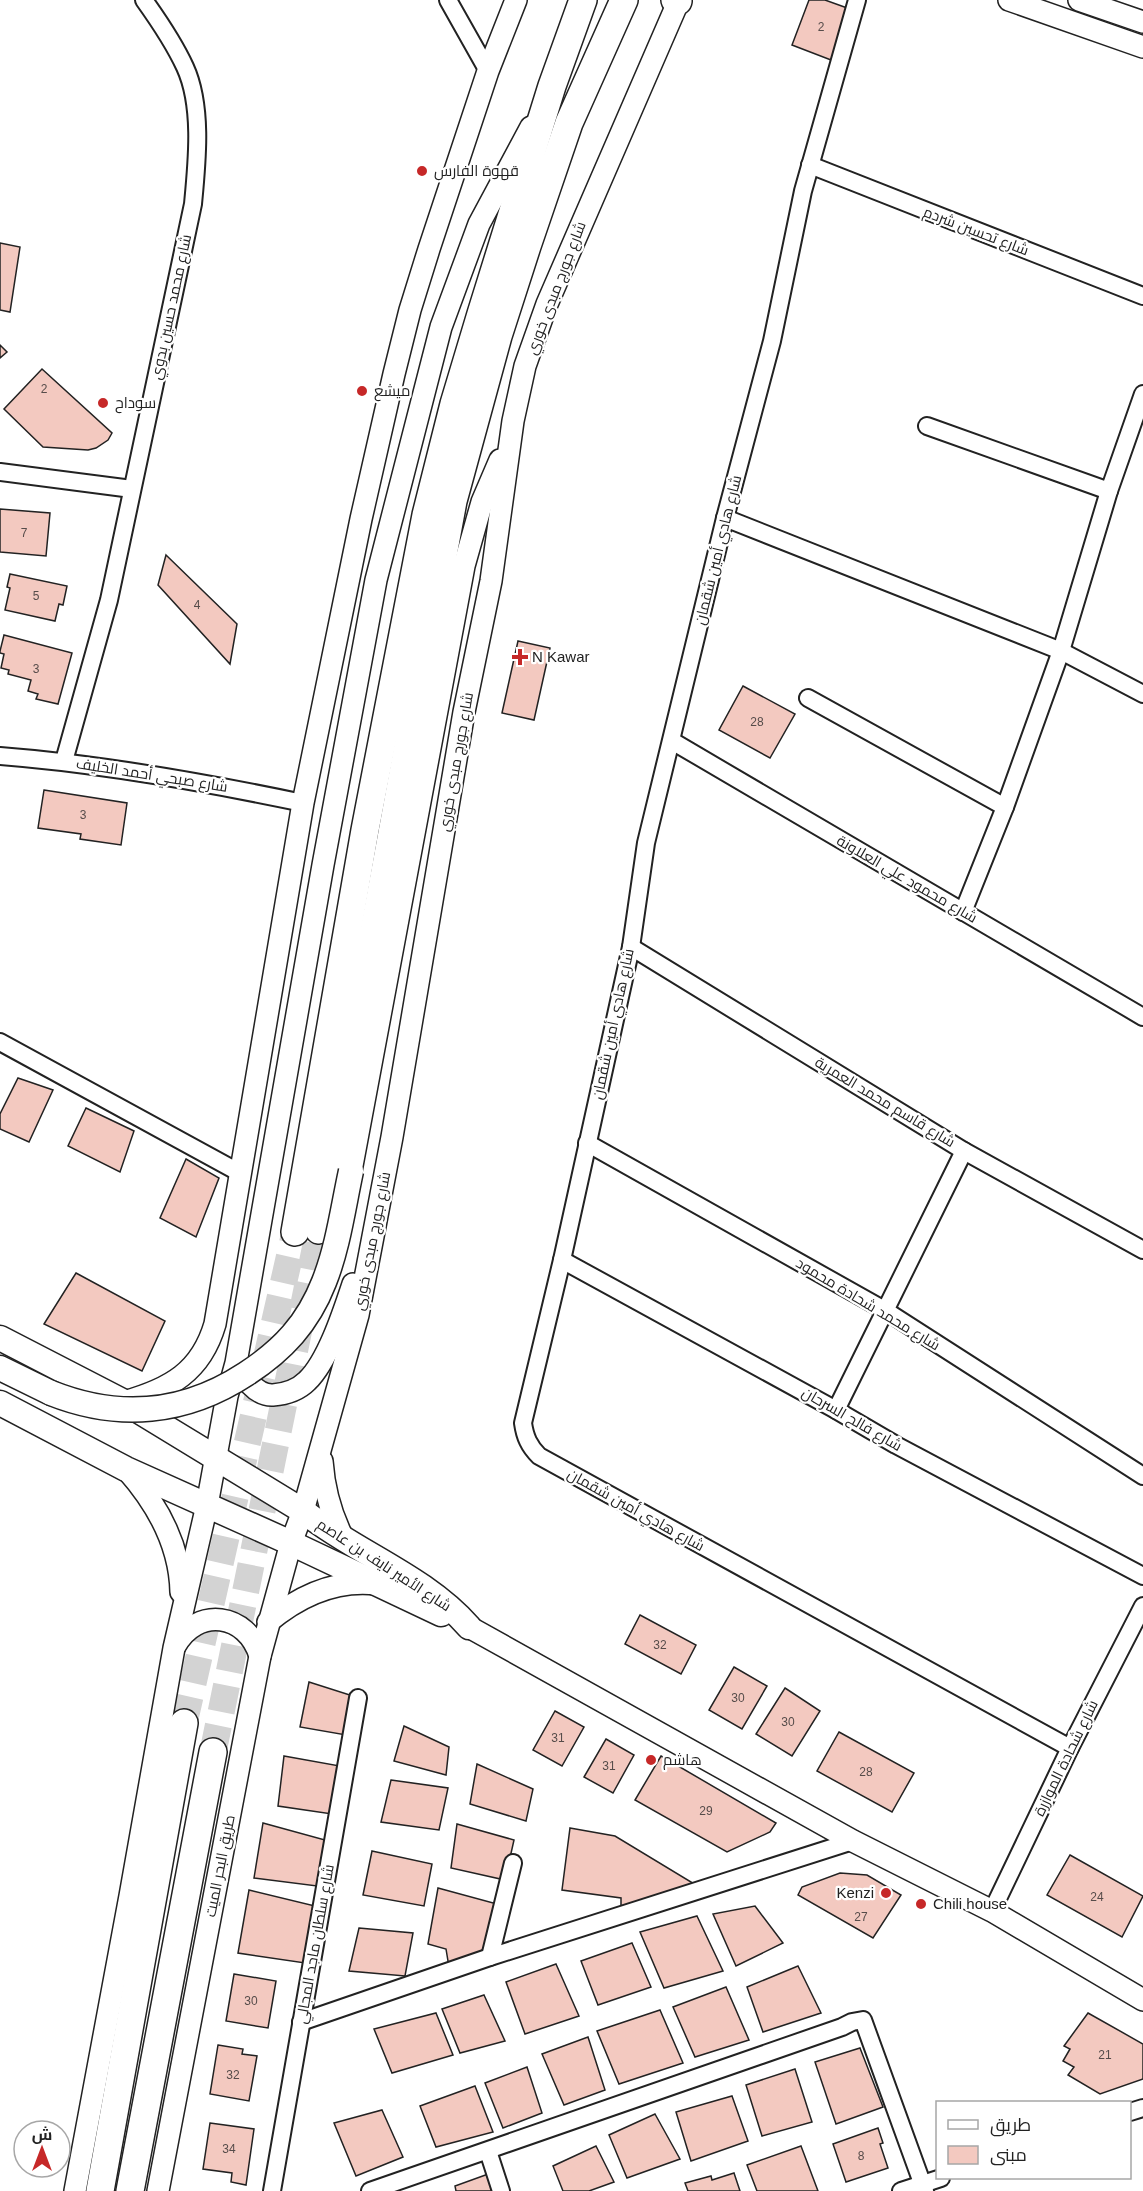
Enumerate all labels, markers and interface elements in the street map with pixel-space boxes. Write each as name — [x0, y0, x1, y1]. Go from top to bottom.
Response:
house number: 2 — [818, 20, 825, 34]
place label: قهوة الفارس — [434, 162, 519, 181]
marker: قهوة الفارس — [415, 164, 429, 178]
street label: شارع تحسين شردم — [920, 203, 1031, 261]
street label: شارع جورج مبدى خوري — [522, 219, 592, 358]
street label: شارع محمد حسين بدوي — [147, 233, 198, 382]
house number: 2 — [41, 382, 48, 396]
place label: ميشع — [374, 382, 410, 402]
marker: ميشع — [355, 384, 369, 398]
place label: سوداح — [115, 394, 156, 414]
marker: سوداح — [96, 396, 110, 410]
street label: شارع هادي أمين شقمان — [690, 473, 748, 627]
house number: 7 — [21, 526, 28, 540]
house number: 5 — [33, 589, 40, 603]
house number: 4 — [194, 598, 201, 612]
place label: N Kawar — [532, 648, 590, 665]
marker: N Kawar — [513, 650, 527, 664]
house number: 3 — [33, 662, 40, 676]
street label: شارع جورج مبدى خوري — [435, 691, 480, 834]
house number: 28 — [750, 715, 764, 729]
street label: شارع صبحي أحمد الخليف — [74, 753, 229, 799]
house number: 3 — [80, 808, 87, 822]
street label: شارع محمود علي العلاونة — [832, 831, 981, 929]
street label: شارع هادي أمين شقمان — [587, 947, 641, 1102]
street label: شارع قاسم محمد العمرية — [811, 1053, 958, 1153]
street label: شارع جورج مبدى خوري — [350, 1170, 397, 1313]
street label: شارع محمد شحادة محمود — [792, 1254, 943, 1356]
street label: شارع فالح السرحان — [798, 1383, 905, 1457]
street label: شارع هادي أمين شقمان — [563, 1464, 708, 1558]
street label: شارع الأمير نايف بن عاصم — [313, 1515, 454, 1617]
house number: 32 — [653, 1638, 667, 1652]
house number: 30 — [731, 1691, 745, 1705]
street label: شارع شحادة الموازرة — [1030, 1697, 1104, 1820]
house number: 30 — [781, 1715, 795, 1729]
house number: 31 — [551, 1731, 565, 1745]
place label: هاشم — [663, 1751, 702, 1770]
marker: هاشم — [644, 1753, 658, 1767]
house number: 31 — [602, 1759, 616, 1773]
house number: 28 — [859, 1765, 873, 1779]
house number: 29 — [699, 1804, 713, 1818]
street label: طريق البحر الميت — [201, 1813, 240, 1919]
street label: شارع سلطان ماجد المجالي — [292, 1863, 341, 2026]
place label: Kenzi — [836, 1884, 874, 1901]
marker: Kenzi — [879, 1886, 893, 1900]
house number: 24 — [1090, 1890, 1104, 1904]
place label: Chili house — [933, 1895, 1007, 1912]
marker: Chili house — [914, 1897, 928, 1911]
house number: 27 — [854, 1910, 868, 1924]
house number: 30 — [244, 1994, 258, 2008]
house number: 21 — [1098, 2048, 1112, 2062]
house number: 32 — [226, 2068, 240, 2082]
legend — [936, 2101, 1131, 2179]
text: طريق — [990, 2115, 1031, 2137]
north arrow — [12, 2119, 72, 2179]
text: ش — [32, 2126, 52, 2144]
house number: 34 — [222, 2142, 236, 2156]
text: مبنى — [990, 2145, 1027, 2166]
house number: 8 — [858, 2149, 865, 2163]

